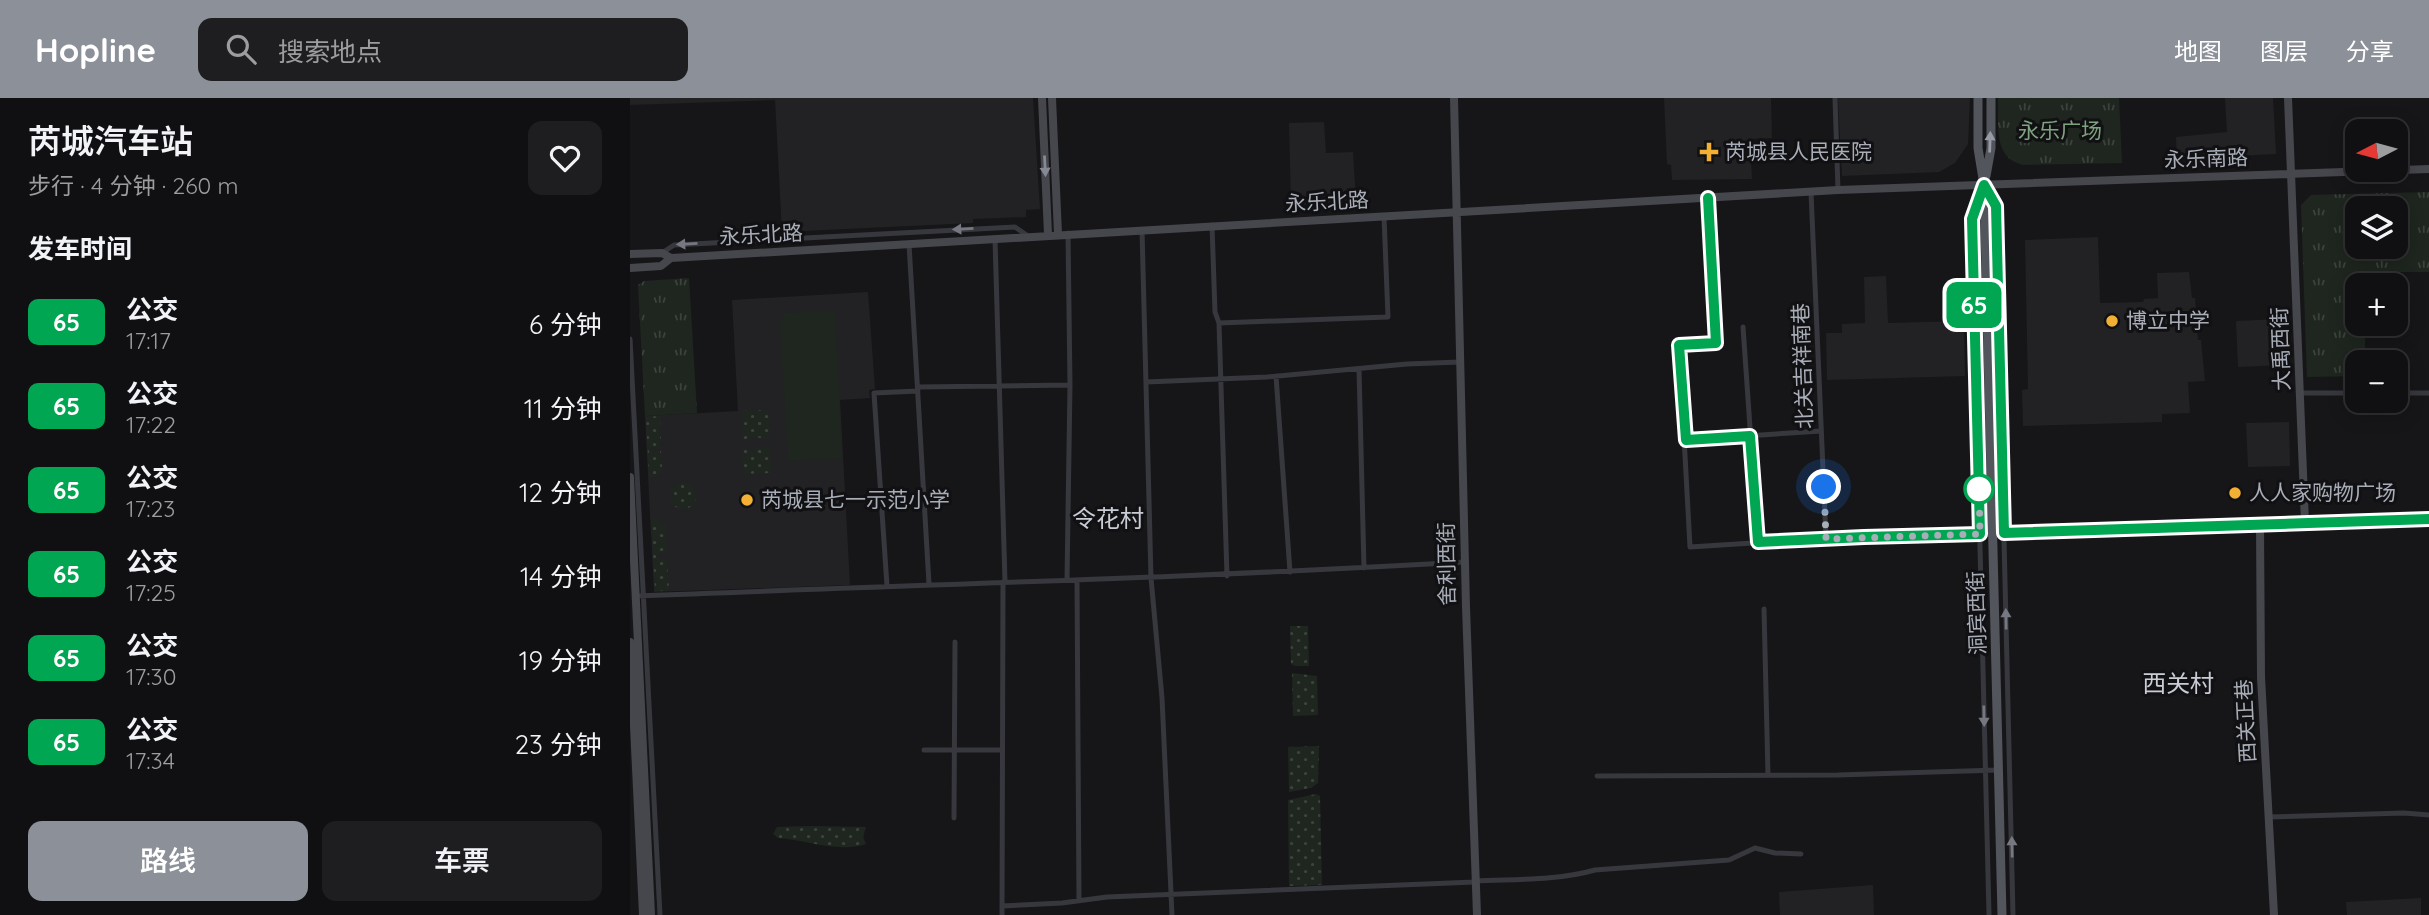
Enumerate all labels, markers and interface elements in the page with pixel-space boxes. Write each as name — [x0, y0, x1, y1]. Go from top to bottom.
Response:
search box — [198, 18, 688, 81]
text: Hopline — [35, 29, 156, 70]
icon: search — [222, 30, 260, 68]
text: 搜索地点 — [278, 35, 382, 68]
text: 地图 — [2174, 36, 2222, 66]
text: 图层 — [2260, 36, 2308, 66]
text: 分享 — [2346, 36, 2394, 66]
park label: 永乐广场 — [2018, 117, 2102, 143]
north arrow — [2345, 119, 2408, 182]
map controls — [2345, 119, 2408, 413]
text: 芮城汽车站 — [28, 120, 193, 161]
button: heart — [528, 121, 602, 195]
one-way arrow — [1985, 131, 1996, 153]
place label: 芮城县人民医院 — [1725, 138, 1872, 164]
marker: 芮城县人民医院 — [1699, 142, 1719, 162]
street label: 永乐南路 — [2164, 144, 2248, 172]
one-way arrow — [1040, 155, 1051, 177]
text: 步行 · 4 分钟 · 260 m — [28, 171, 239, 200]
street label: 永乐北路 — [1284, 186, 1370, 216]
button: layers — [2345, 196, 2408, 259]
street label: 永乐北路 — [718, 219, 804, 249]
one-way arrow — [952, 224, 974, 235]
text: 发车时间 — [28, 232, 132, 265]
one-way arrow — [676, 239, 698, 250]
button: + — [2345, 273, 2408, 336]
line badge: 65 — [1942, 282, 2006, 328]
text: 65 — [1960, 290, 1988, 320]
text: 公交 — [126, 293, 178, 326]
street label: 北关吉祥南巷 — [1787, 303, 1817, 429]
text: 65 — [53, 307, 80, 337]
place label: 博立中学 — [2126, 307, 2210, 333]
street label: 大禹西街 — [2266, 307, 2294, 391]
text: 6 分钟 — [529, 308, 602, 341]
marker: 博立中学 — [2104, 313, 2120, 329]
text: 17:17 — [126, 326, 171, 355]
button: − — [2345, 350, 2408, 413]
text: 公交 — [126, 377, 178, 410]
text: 65 — [53, 391, 80, 421]
text: 11 分钟 — [524, 392, 602, 425]
text: 17:22 — [126, 410, 176, 439]
text: 公交 — [126, 461, 178, 494]
your location — [1806, 469, 1841, 504]
unlabelled marker — [1964, 474, 1994, 504]
text: 65 — [53, 475, 80, 505]
text: 12 分钟 — [519, 476, 602, 509]
place label: 人人家购物广场 — [2249, 479, 2396, 505]
marker: 人人家购物广场 — [2227, 485, 2243, 501]
place label: 芮城县七一示范小学 — [761, 486, 950, 512]
marker: 芮城县七一示范小学 — [739, 492, 755, 508]
text: 17:23 — [126, 494, 175, 523]
district label: 令花村 — [1072, 503, 1144, 533]
street label: 舍利西街 — [1432, 522, 1460, 606]
text: 公交 — [126, 545, 178, 578]
text: 65 — [53, 559, 80, 589]
text: 14 分钟 — [520, 560, 602, 593]
street label: 洞宾西街 — [1962, 571, 1990, 655]
text: 17:25 — [126, 578, 176, 607]
one-way arrow — [2000, 608, 2012, 630]
text: 公交 — [126, 629, 178, 662]
text: 65 — [53, 643, 80, 673]
text: 19 分钟 — [519, 644, 602, 677]
text: 17:30 — [126, 662, 176, 691]
district label: 西关村 — [2142, 668, 2214, 698]
street label: 西关正巷 — [2230, 678, 2260, 764]
one-way arrow — [1979, 706, 1990, 728]
text: 公交 — [126, 713, 178, 746]
text: 65 — [53, 727, 80, 757]
text: 23 分钟 — [515, 728, 602, 761]
text: 17:34 — [126, 746, 175, 775]
button: 路线 — [28, 821, 308, 901]
button: 车票 — [322, 821, 602, 901]
one-way arrow — [2006, 836, 2017, 858]

